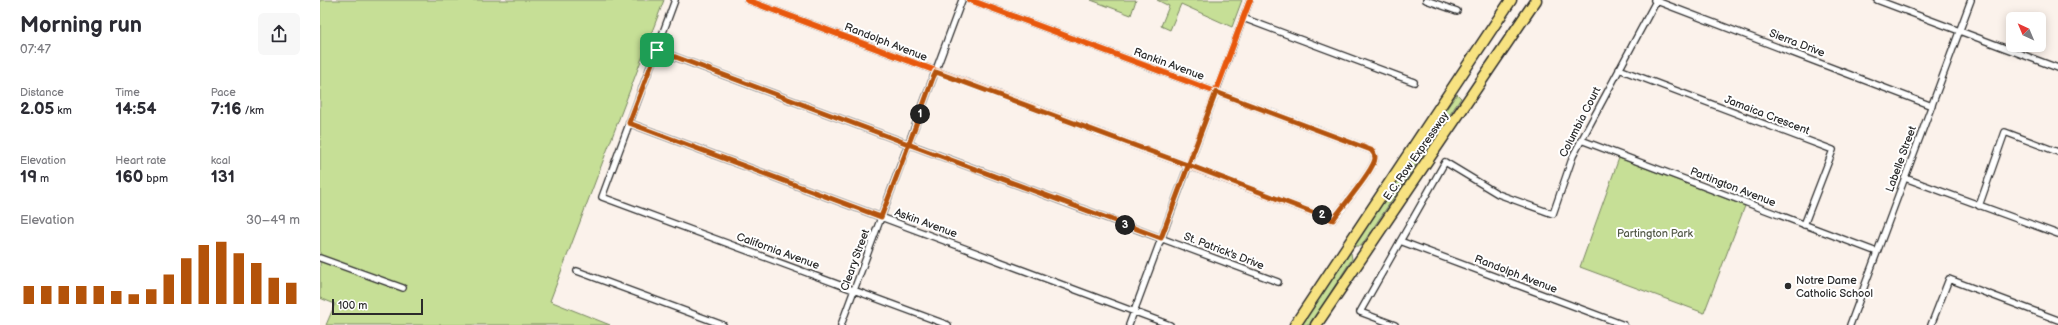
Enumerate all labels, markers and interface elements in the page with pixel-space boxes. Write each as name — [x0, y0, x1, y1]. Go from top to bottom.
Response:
text: Morning run — [20, 12, 142, 39]
north arrow — [2006, 12, 2046, 52]
map controls — [2006, 12, 2046, 52]
button: share — [258, 13, 300, 55]
street label: Randolph Avenue — [843, 20, 930, 64]
street label: Sierra Drive — [1767, 26, 1827, 60]
pin — [640, 33, 674, 67]
icon: arrive — [646, 39, 668, 61]
text: 07:47 — [20, 41, 51, 57]
street label: Rankin Avenue — [1132, 45, 1207, 83]
street label: Columbia Court — [1557, 84, 1604, 159]
text: Distance — [20, 86, 64, 99]
text: Time — [115, 86, 140, 99]
text: Pace — [211, 86, 236, 99]
street label: Jamaica Crescent — [1723, 93, 1812, 137]
text: 2.05 — [20, 99, 54, 119]
text: 14:54 — [115, 99, 156, 119]
text: 7:16 — [211, 99, 242, 119]
text: km — [54, 104, 72, 117]
text: /km — [242, 104, 264, 117]
pin: 1 — [910, 104, 930, 124]
text: 1 — [918, 107, 922, 120]
street label: E.C. Row Expressway — [1381, 109, 1451, 203]
street label: Labelle Street — [1883, 124, 1919, 194]
text: Elevation — [20, 154, 66, 167]
text: Heart rate — [115, 154, 166, 167]
text: kcal — [211, 154, 230, 167]
street label: Partington Avenue — [1688, 165, 1778, 209]
text: 19 — [20, 167, 37, 187]
text: 160 — [115, 167, 143, 187]
text: 131 — [211, 167, 235, 187]
text: m — [37, 172, 49, 185]
text: bpm — [143, 172, 168, 185]
pin: 2 — [1312, 205, 1332, 225]
street label: Askin Avenue — [893, 206, 960, 241]
text: 2 — [1319, 208, 1325, 221]
text: Elevation — [20, 212, 74, 228]
text: 30–49 m — [246, 212, 300, 228]
pin: 3 — [1115, 215, 1135, 235]
text: 3 — [1122, 218, 1128, 231]
street label: Cleary Street — [838, 227, 872, 293]
park label: Partington Park — [1617, 227, 1694, 240]
street label: California Avenue — [735, 230, 822, 272]
street label: St. Patrick's Drive — [1182, 230, 1266, 272]
street label: Randolph Avenue — [1473, 252, 1560, 296]
place label: Notre Dame Catholic School — [1796, 274, 1873, 300]
marker: Notre Dame Catholic School — [1783, 281, 1793, 291]
scale bar — [332, 297, 423, 316]
text: 100 m — [338, 299, 367, 312]

